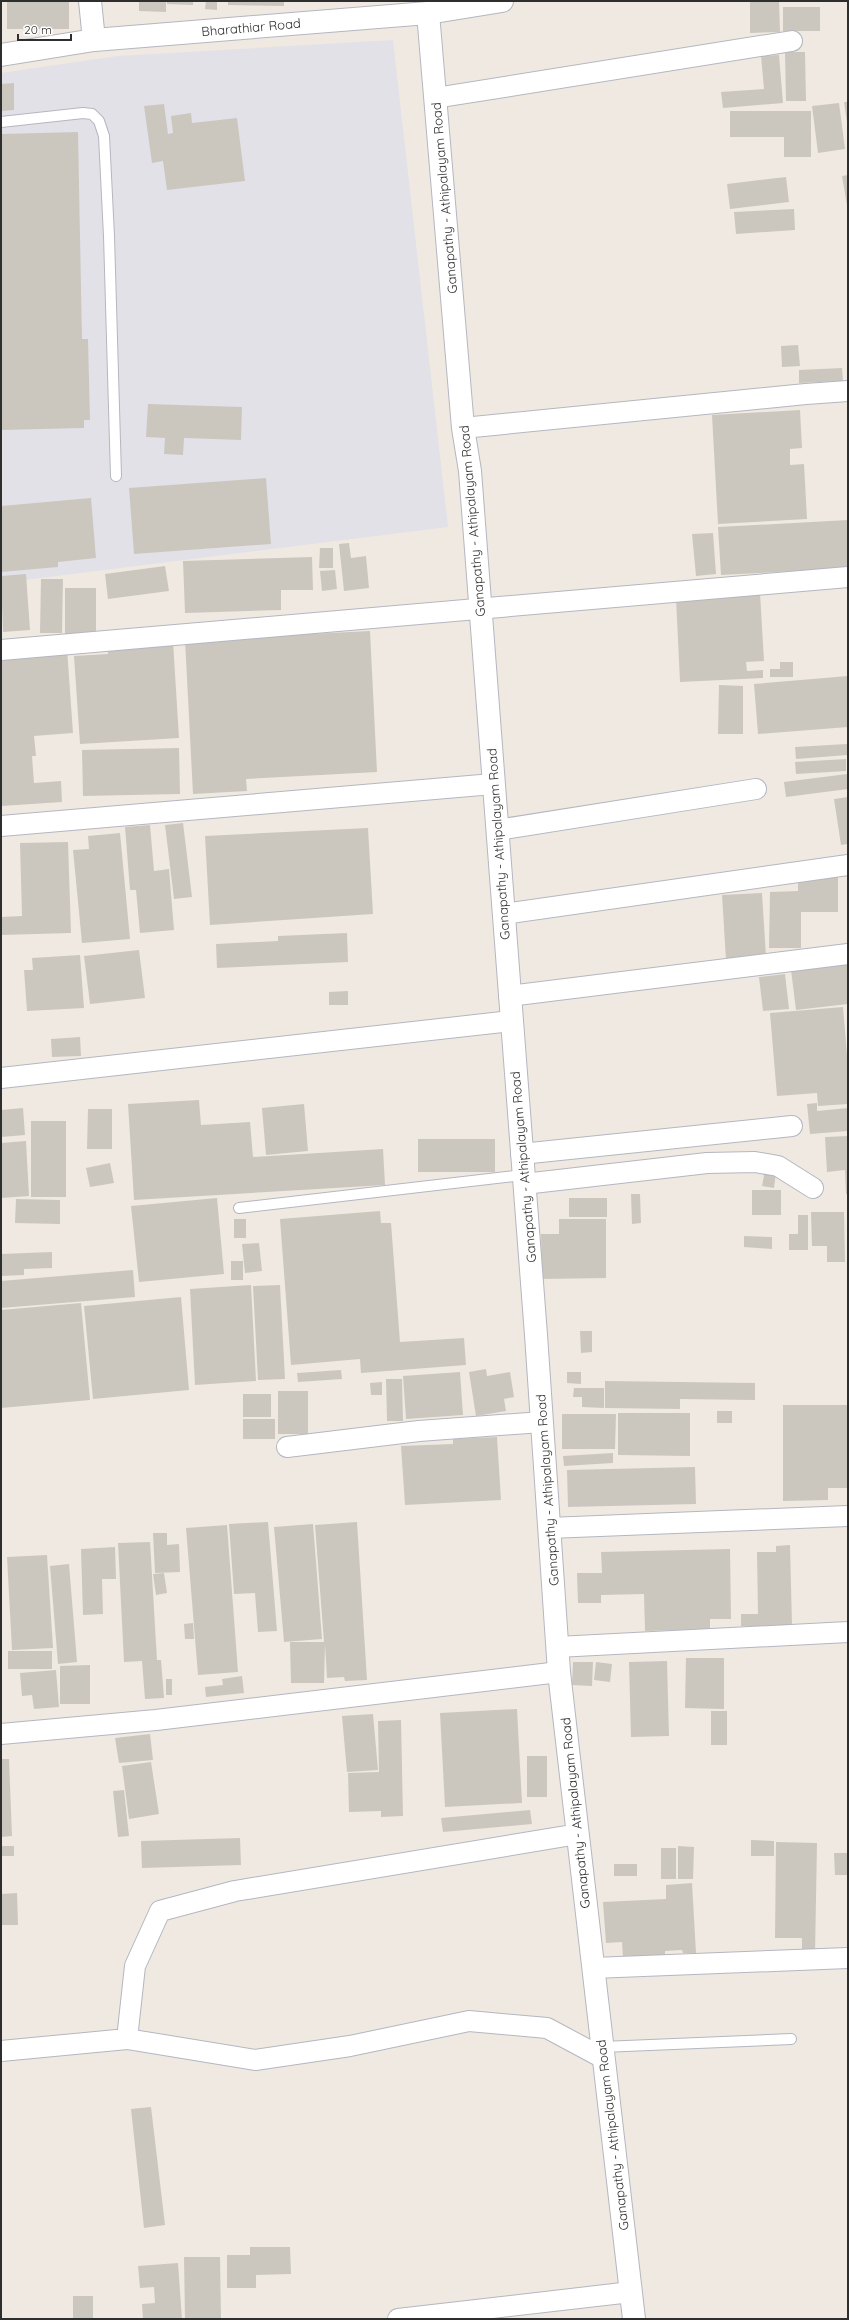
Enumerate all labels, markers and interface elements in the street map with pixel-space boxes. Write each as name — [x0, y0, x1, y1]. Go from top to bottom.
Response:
street label: Bharathiar Road — [201, 15, 301, 39]
scale bar — [18, 16, 71, 42]
text: 20 m — [24, 22, 52, 37]
street label: Ganapathy - Athipalayam Road — [428, 102, 460, 294]
street label: Ganapathy - Athipalayam Road — [456, 425, 488, 617]
street label: Ganapathy - Athipalayam Road — [483, 748, 513, 940]
street label: Ganapathy - Athipalayam Road — [507, 1071, 539, 1263]
street label: Ganapathy - Athipalayam Road — [532, 1394, 562, 1586]
street label: Ganapathy - Athipalayam Road — [557, 1717, 593, 1909]
street label: Ganapathy - Athipalayam Road — [592, 2039, 632, 2231]

